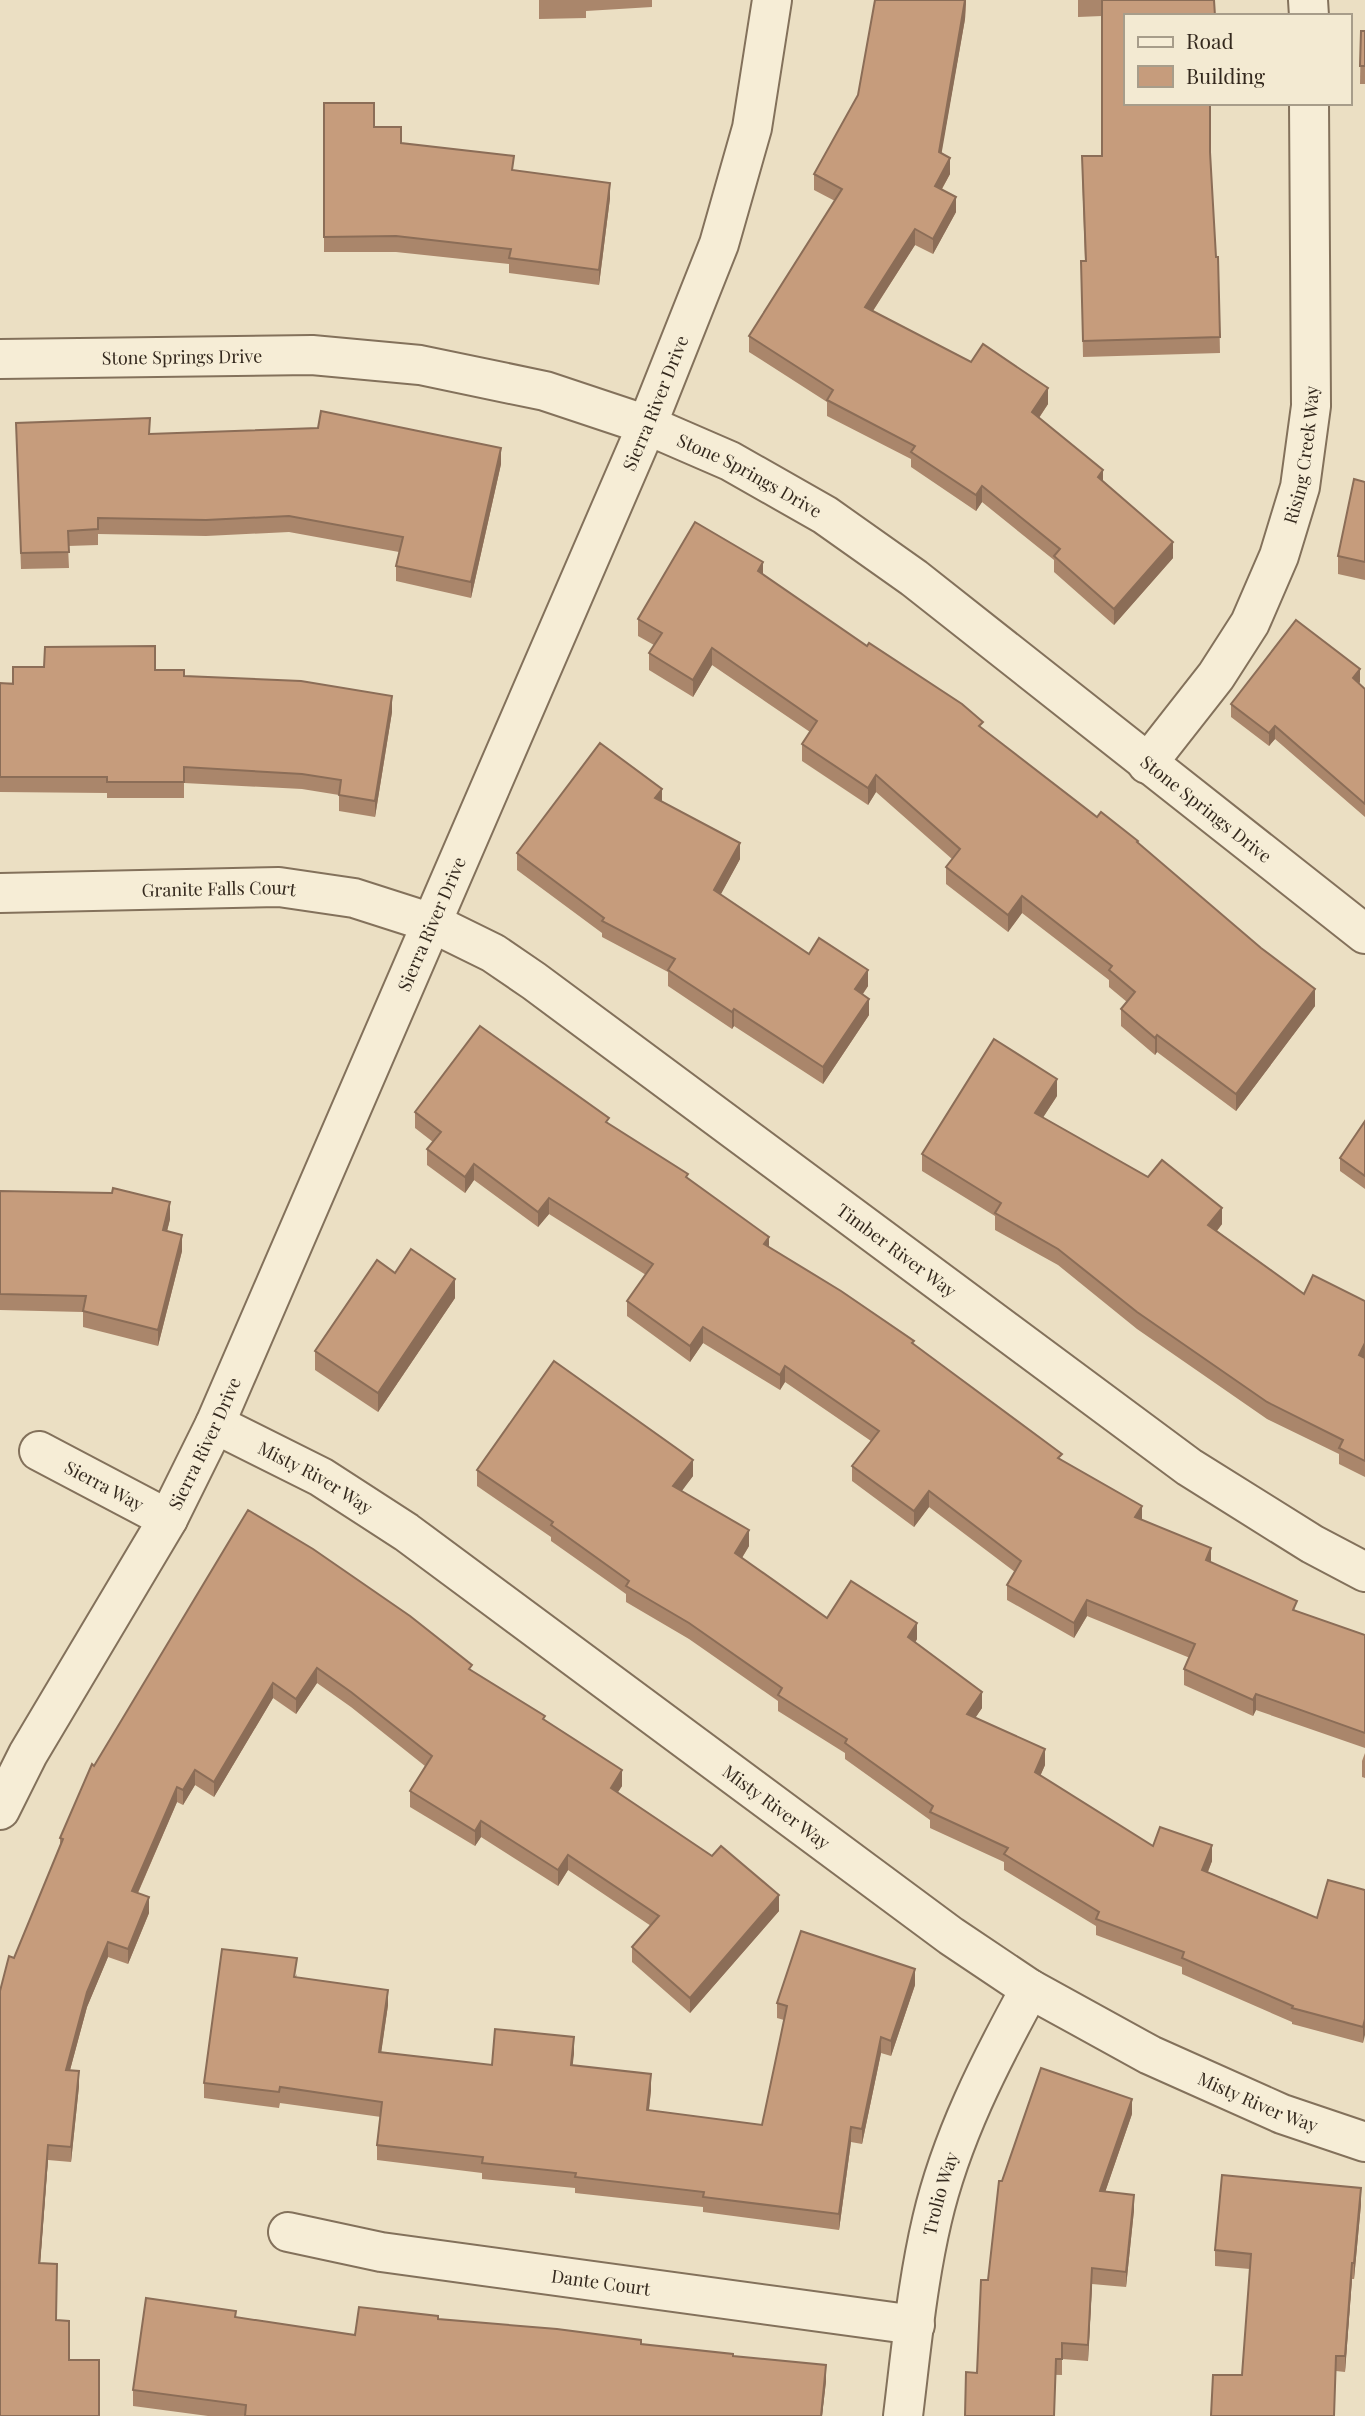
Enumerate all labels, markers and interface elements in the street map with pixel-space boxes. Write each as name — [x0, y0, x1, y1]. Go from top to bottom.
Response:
legend — [1124, 14, 1351, 105]
text: Road — [1186, 26, 1234, 54]
text: Building — [1186, 61, 1265, 89]
street label: Sierra River Drive — [617, 332, 693, 474]
street label: Stone Springs Drive — [102, 344, 262, 370]
street label: Rising Creek Way — [1277, 386, 1323, 527]
street label: Stone Springs Drive — [674, 428, 826, 523]
street label: Stone Springs Drive — [1136, 750, 1277, 868]
street label: Sierra River Drive — [392, 853, 471, 995]
street label: Granite Falls Court — [141, 875, 298, 902]
street label: Timber River Way — [832, 1198, 961, 1302]
street label: Sierra River Drive — [162, 1373, 246, 1514]
street label: Misty River Way — [254, 1436, 377, 1519]
street label: Sierra Way — [61, 1455, 148, 1516]
street label: Misty River Way — [718, 1759, 835, 1854]
street label: Misty River Way — [1194, 2066, 1321, 2137]
street label: Trolio Way — [917, 2148, 964, 2237]
street label: Dante Court — [550, 2263, 652, 2301]

